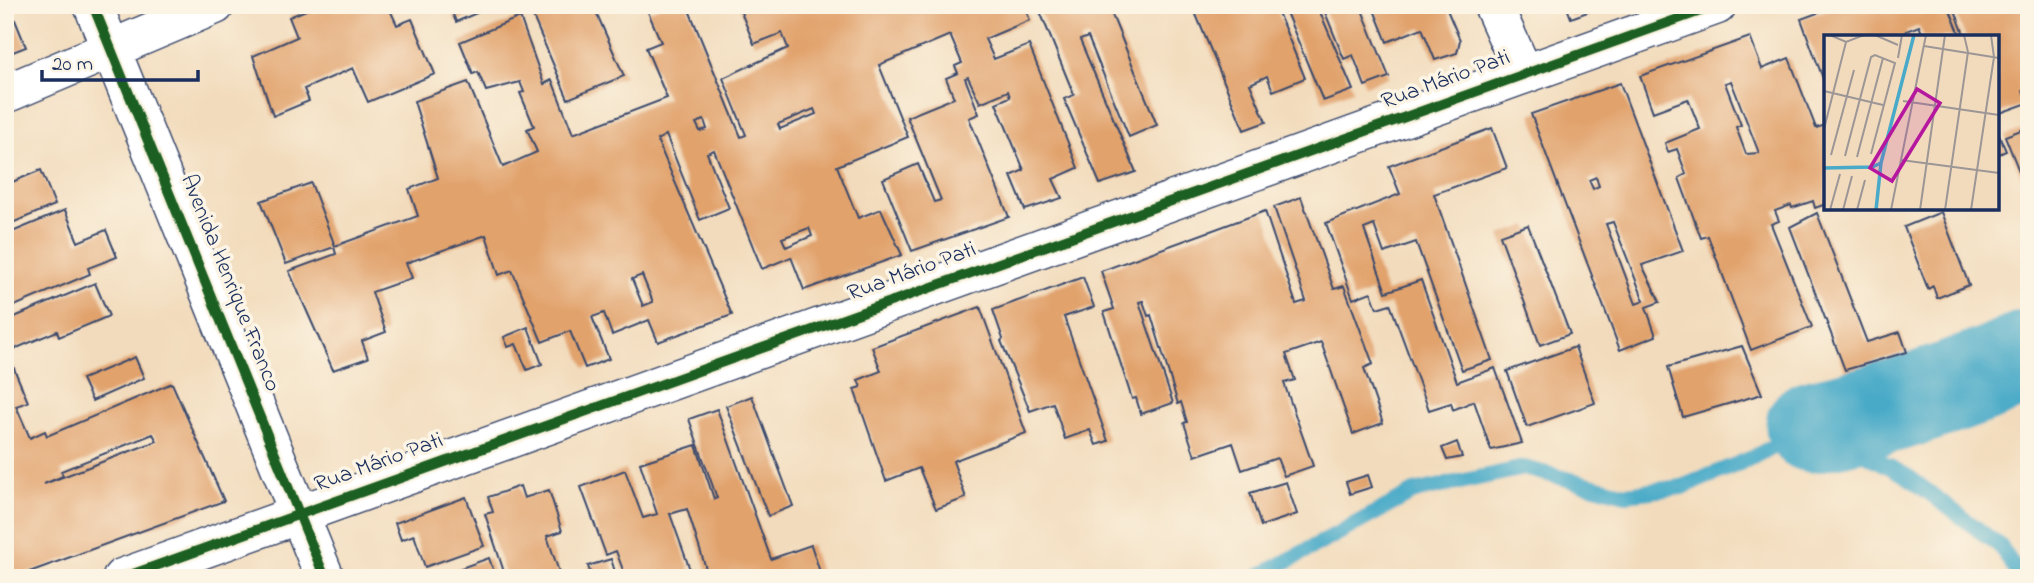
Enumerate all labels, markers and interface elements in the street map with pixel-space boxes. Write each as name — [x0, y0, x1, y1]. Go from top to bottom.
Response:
inset map — [1824, 35, 1999, 210]
scale bar — [42, 38, 198, 82]
street label: Rua Mário Pati — [1377, 41, 1515, 119]
text: 20 m — [52, 50, 93, 80]
street label: Avenida Henrique Franco — [171, 169, 289, 397]
street label: Rua Mário Pati — [843, 233, 981, 311]
street label: Rua Mário Pati — [310, 424, 448, 502]

